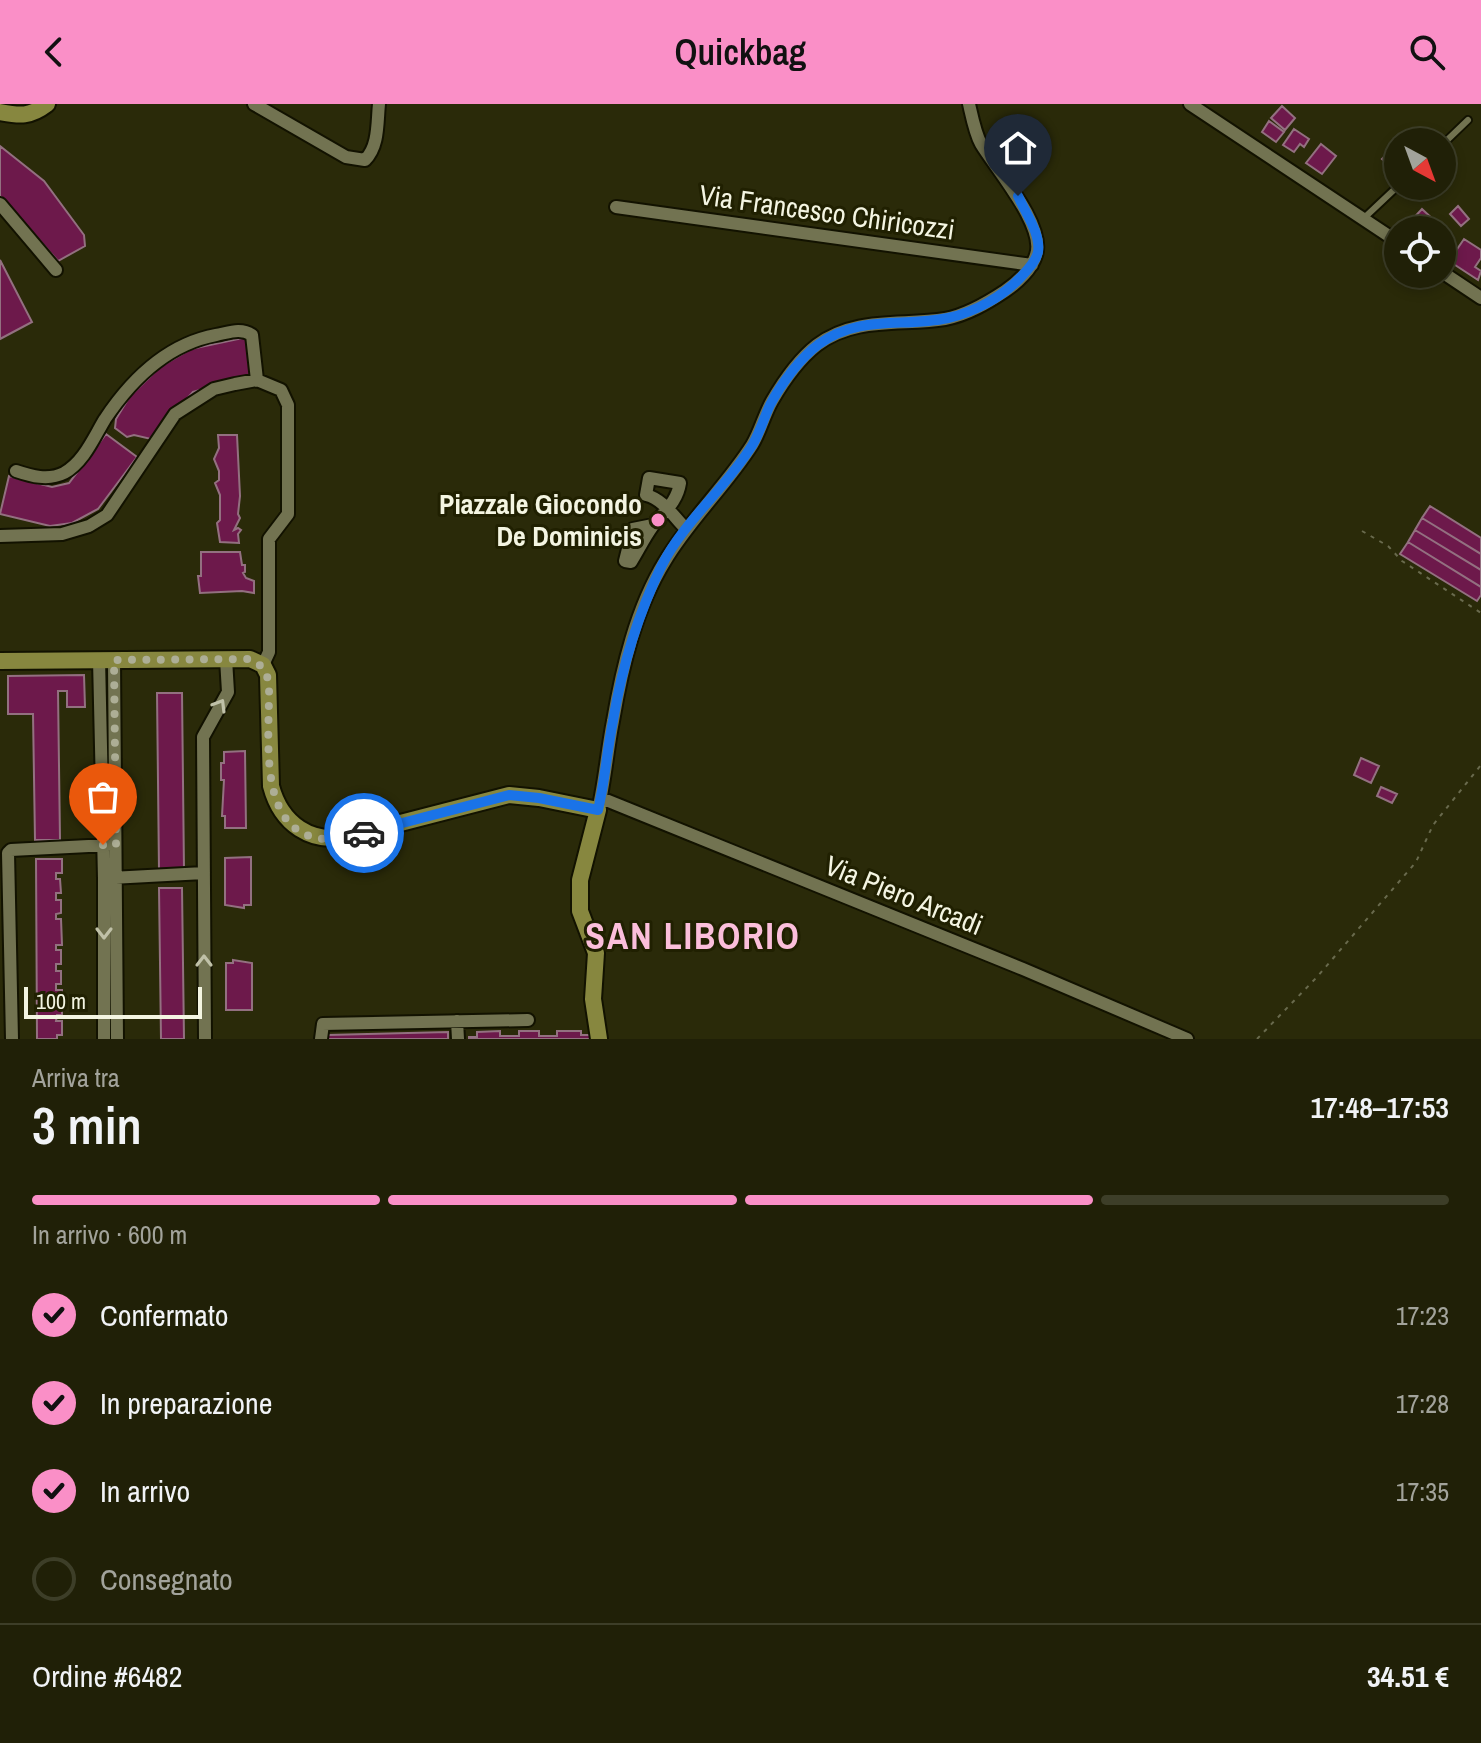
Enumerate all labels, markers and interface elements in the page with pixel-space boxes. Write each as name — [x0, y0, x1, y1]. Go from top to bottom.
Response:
text: Quickbag — [675, 28, 806, 76]
icon: back — [32, 30, 76, 74]
icon: search — [1405, 30, 1449, 74]
pin — [984, 114, 1052, 196]
icon: home — [996, 126, 1040, 170]
north arrow — [1384, 128, 1456, 200]
map controls — [1384, 128, 1456, 288]
street label: Via Francesco Chiricozzi — [697, 175, 957, 249]
button: locate — [1384, 216, 1456, 288]
place label: Piazzale Giocondo De Dominicis — [439, 485, 642, 555]
marker: Piazzale Giocondo De Dominicis — [649, 511, 667, 529]
one-way arrow — [210, 699, 226, 714]
pin — [69, 763, 137, 845]
icon: bag — [81, 775, 125, 819]
courier — [324, 793, 404, 873]
icon: car — [342, 811, 386, 855]
street label: Via Piero Arcadi — [820, 846, 988, 944]
district label: SAN LIBORIO — [585, 912, 801, 960]
one-way arrow — [95, 927, 113, 940]
one-way arrow — [195, 954, 213, 967]
scale bar — [24, 983, 202, 1019]
text: 100 m — [36, 986, 86, 1016]
text: Arriva tra — [32, 1060, 120, 1095]
text: 17:48–17:53 — [1310, 1087, 1449, 1127]
text: 3 min — [32, 1090, 142, 1160]
text: In arrivo · 600 m — [32, 1217, 187, 1252]
icon: check — [32, 1293, 76, 1337]
text: Confermato — [100, 1295, 229, 1335]
text: 17:23 — [1396, 1298, 1449, 1333]
icon: check — [32, 1381, 76, 1425]
text: In preparazione — [100, 1383, 272, 1423]
text: 17:28 — [1396, 1386, 1449, 1421]
icon: check — [32, 1469, 76, 1513]
text: In arrivo — [100, 1471, 190, 1511]
text: 17:35 — [1396, 1474, 1449, 1509]
text: Consegnato — [100, 1559, 233, 1599]
text: Ordine #6482 — [32, 1656, 182, 1696]
text: 34.51 € — [1367, 1656, 1449, 1696]

